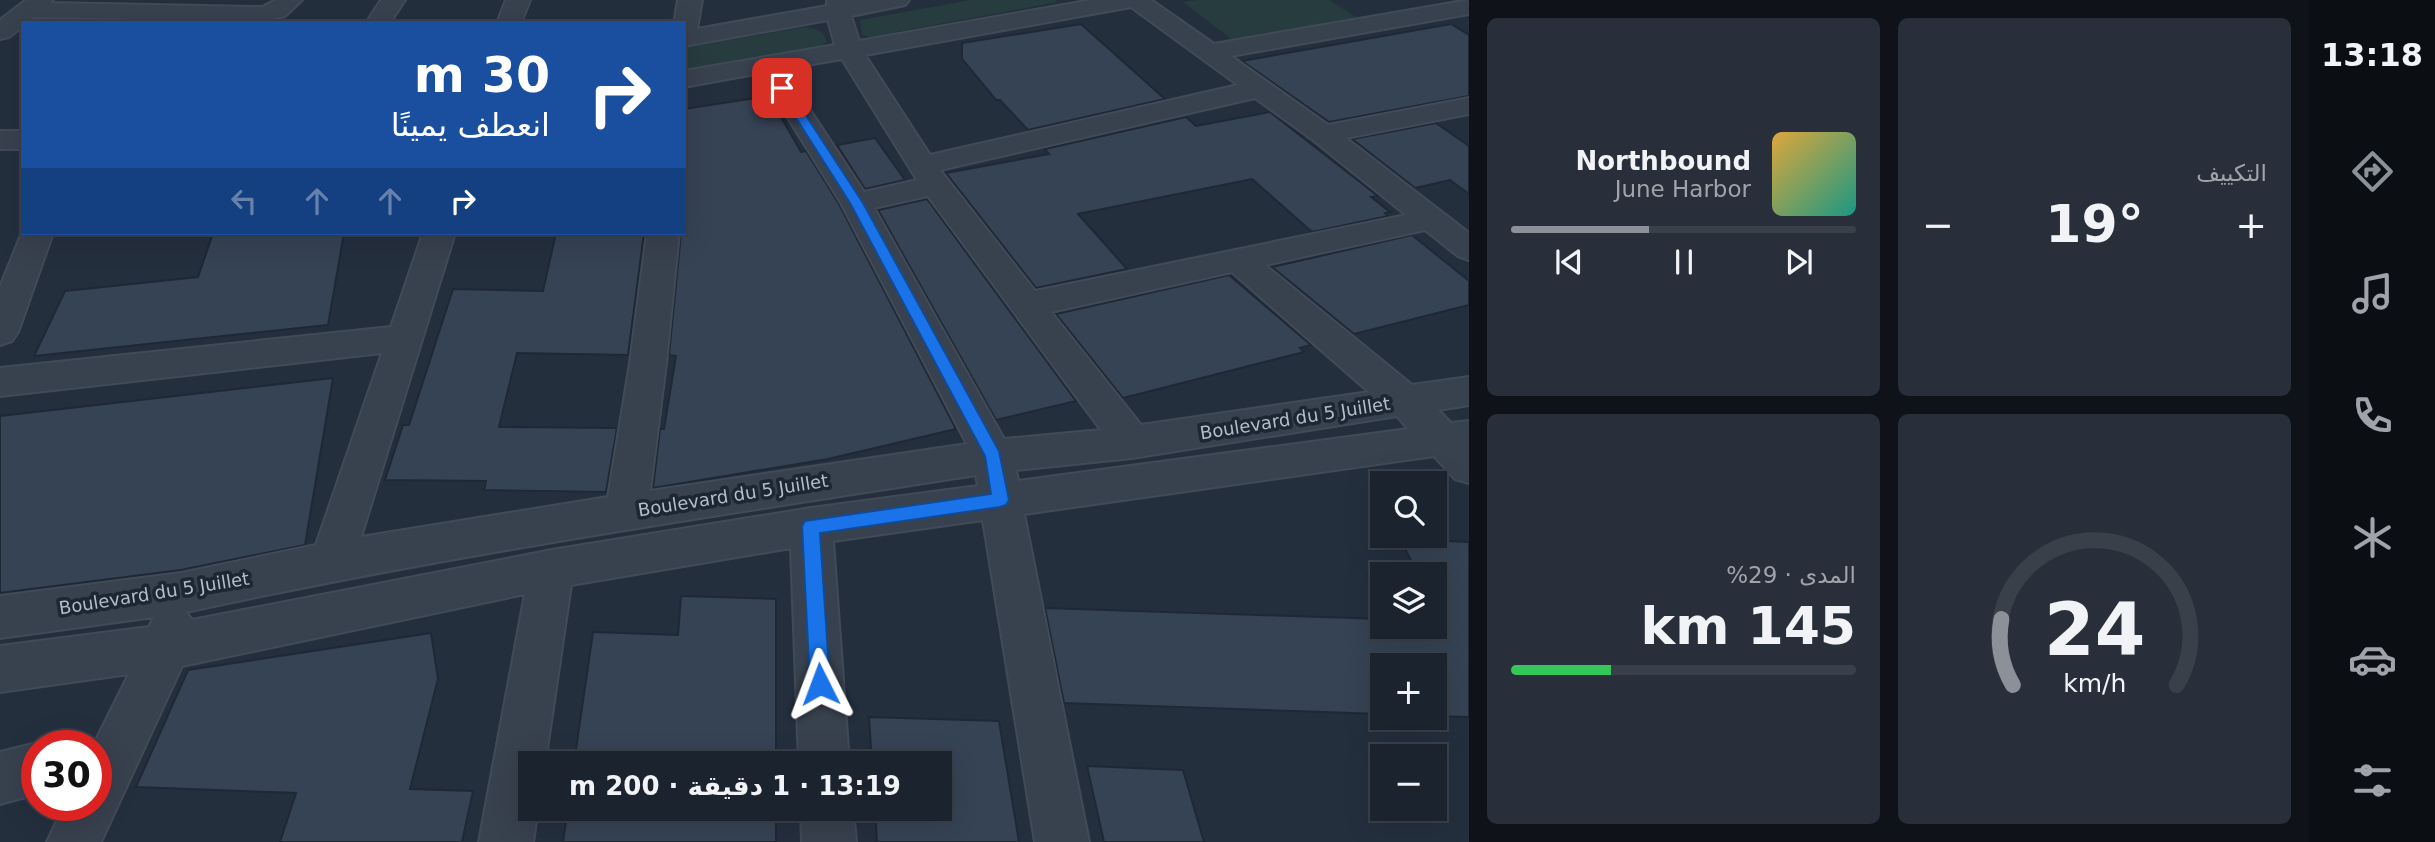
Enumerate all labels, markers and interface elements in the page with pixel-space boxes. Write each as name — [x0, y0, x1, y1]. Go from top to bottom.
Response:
text: 13:18 — [2321, 36, 2423, 74]
text: 30 m — [414, 47, 550, 104]
icon: right — [574, 49, 665, 140]
pin — [752, 58, 812, 118]
icon: arrive — [763, 69, 801, 107]
text: انعطف يمينًا — [391, 106, 550, 144]
text: Northbound — [1576, 146, 1751, 176]
icon: directions — [2348, 147, 2397, 196]
text: التكييف — [2196, 160, 2267, 186]
text: June Harbor — [1615, 176, 1751, 202]
icon: left — [225, 182, 263, 220]
icon: ahead — [298, 182, 336, 220]
icon: ahead — [371, 182, 409, 220]
icon: right — [444, 182, 482, 220]
text: 19° — [2045, 194, 2144, 254]
text: − — [1922, 203, 1954, 247]
text: + — [2235, 203, 2267, 247]
icon: previous — [1550, 243, 1588, 281]
icon: pause — [1665, 243, 1703, 281]
icon: next — [1780, 243, 1818, 281]
icon: music — [2348, 269, 2397, 318]
icon: phone — [2348, 391, 2397, 440]
street label: Boulevard du 5 Juillet — [1198, 393, 1392, 443]
street label: Boulevard du 5 Juillet — [636, 470, 830, 520]
map controls — [1370, 471, 1447, 821]
button: search — [1370, 471, 1447, 548]
icon: climate — [2348, 513, 2397, 562]
button: layers — [1370, 562, 1447, 639]
text: المدى · 29% — [1726, 562, 1856, 588]
street label: Boulevard du 5 Juillet — [57, 568, 251, 618]
text: 24 — [2044, 587, 2145, 672]
text: 145 km — [1641, 596, 1856, 656]
icon: car — [2348, 635, 2397, 684]
position arrow — [783, 647, 857, 721]
button: + — [1370, 653, 1447, 730]
text: km/h — [2063, 669, 2126, 698]
speed limit sign: 30 — [21, 730, 112, 821]
button: − — [1370, 744, 1447, 821]
icon: filters — [2348, 756, 2397, 805]
text: 13:19 · 1 دقيقة · 200 m — [569, 771, 901, 801]

